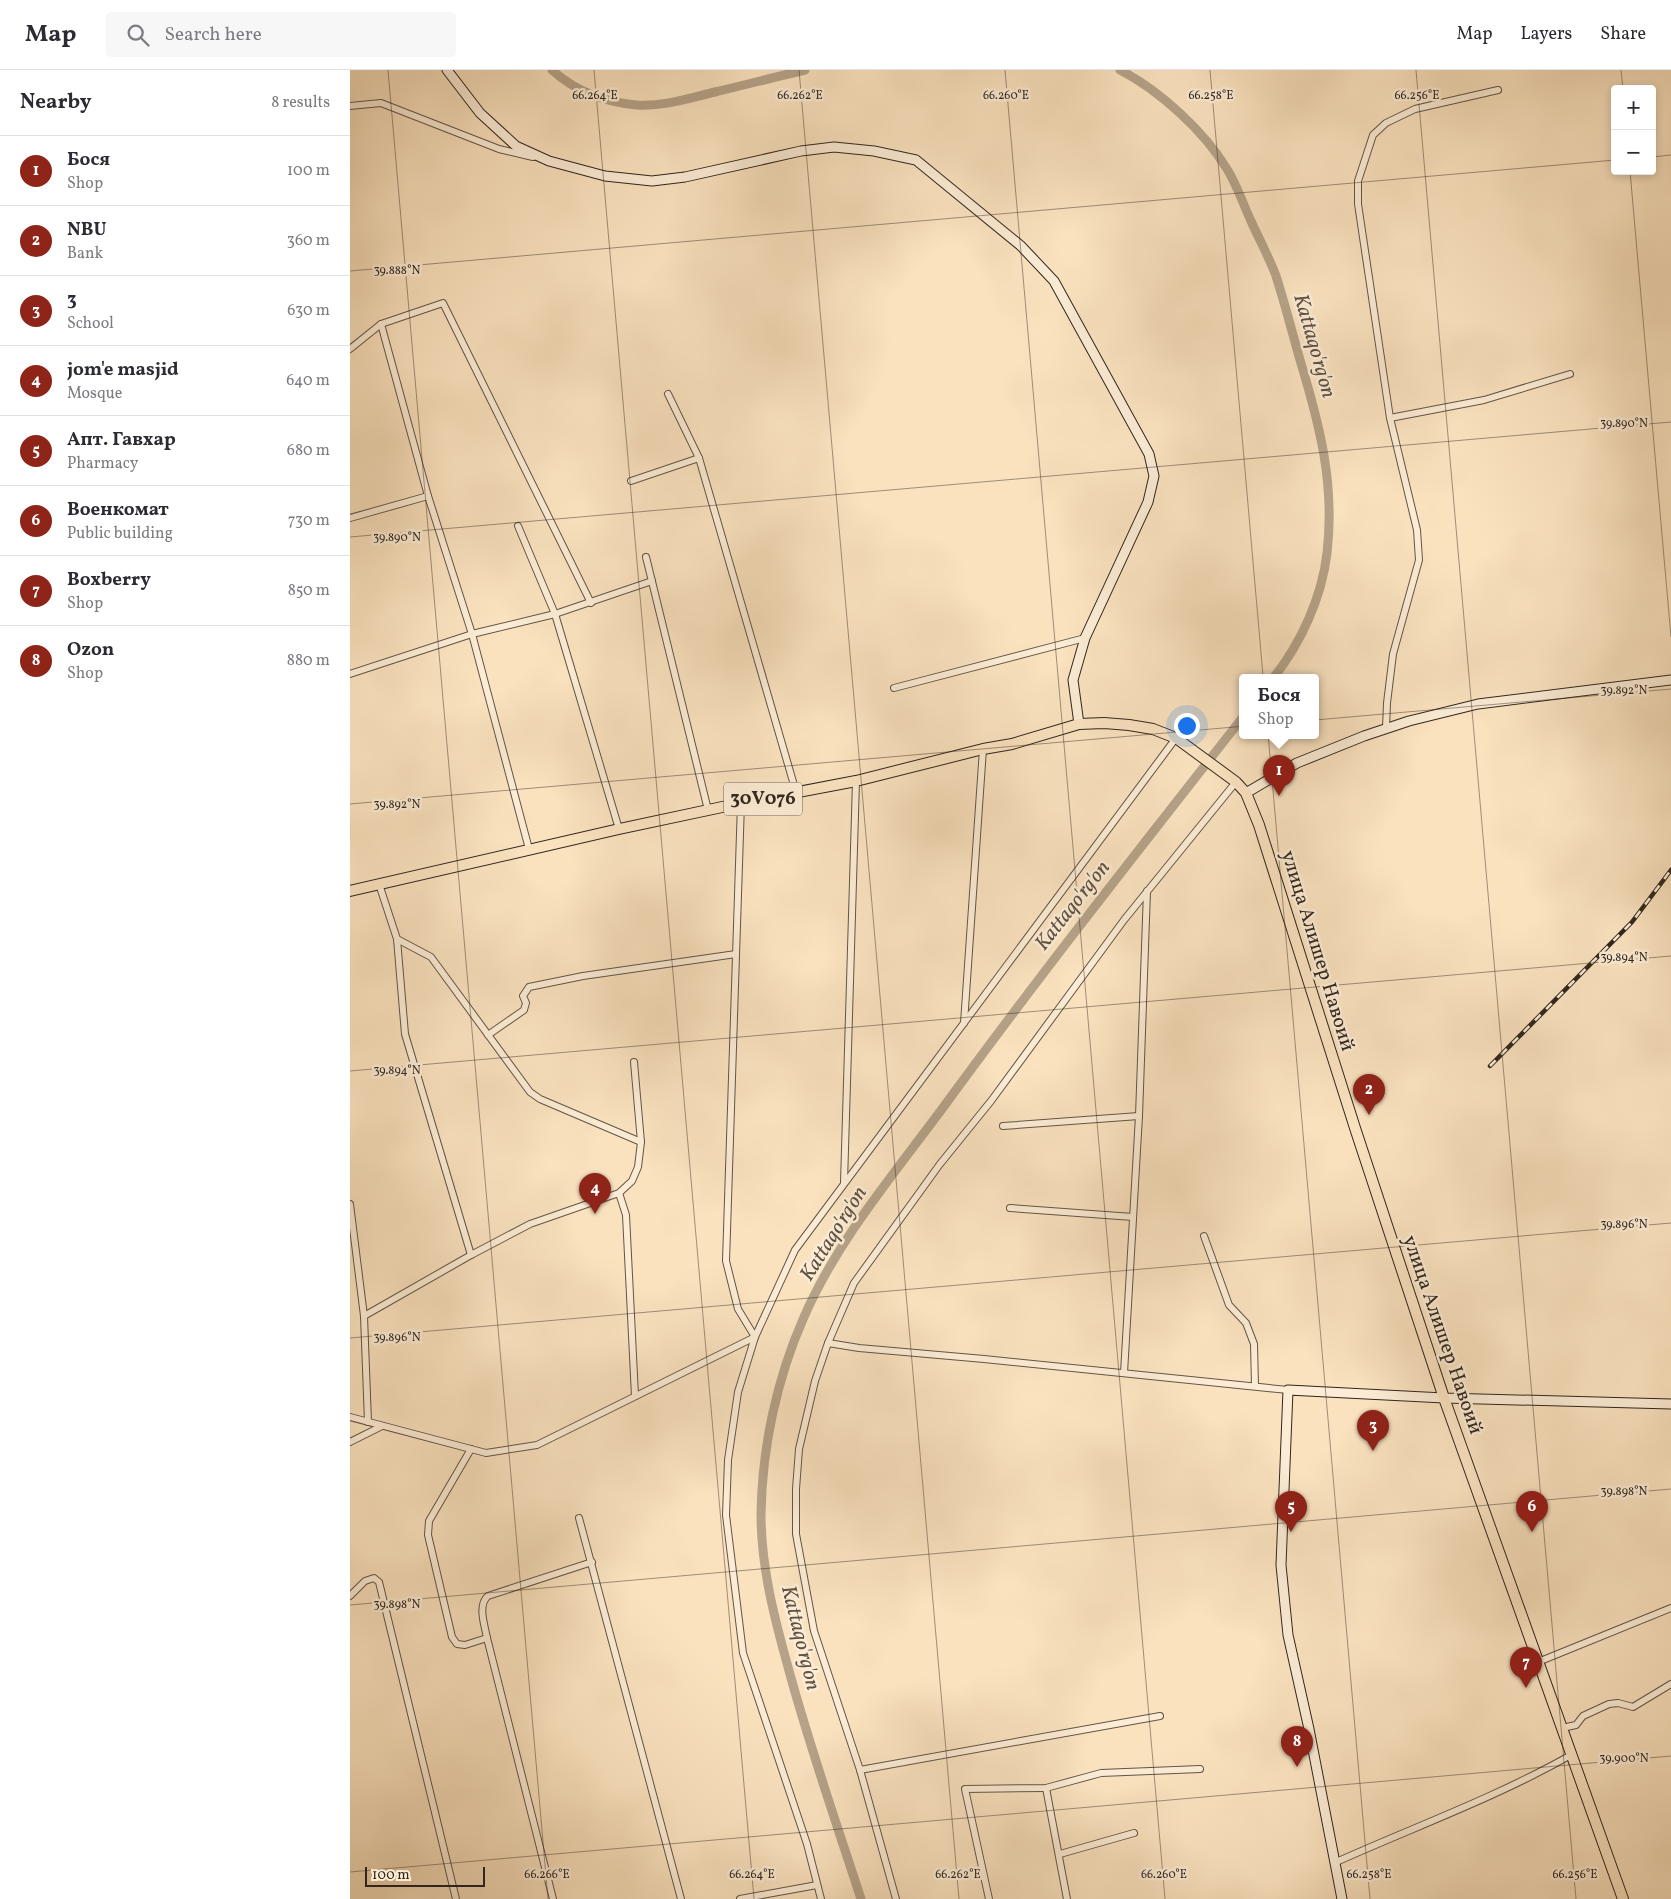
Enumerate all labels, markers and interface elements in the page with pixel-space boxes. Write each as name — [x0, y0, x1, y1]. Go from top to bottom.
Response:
search box — [106, 12, 456, 57]
text: Map — [25, 18, 76, 52]
icon: search — [124, 21, 152, 49]
text: Search here — [164, 22, 262, 48]
text: Map — [1456, 22, 1492, 47]
text: Layers — [1520, 22, 1572, 47]
text: Share — [1600, 22, 1646, 47]
map controls — [1611, 85, 1656, 175]
button: + — [1611, 85, 1656, 130]
text: Nearby — [20, 88, 91, 117]
text: 66.264°E — [572, 88, 618, 104]
text: 66.262°E — [777, 88, 823, 104]
text: 66.260°E — [983, 88, 1029, 104]
text: 66.258°E — [1189, 88, 1234, 104]
text: 66.256°E — [1395, 88, 1439, 104]
text: 8 results — [271, 92, 330, 114]
button: − — [1611, 130, 1656, 175]
text: Бося — [67, 147, 110, 173]
text: 1 — [33, 160, 39, 182]
text: 100 m — [287, 160, 330, 182]
text: Shop — [67, 173, 103, 195]
text: NBU — [67, 217, 107, 243]
text: 2 — [32, 230, 40, 252]
text: 360 m — [287, 230, 330, 252]
text: Bank — [67, 243, 103, 265]
text: 39.888°N — [374, 263, 420, 279]
text: 3 — [67, 287, 77, 313]
water label: Kattaqo'rg'on — [1285, 290, 1343, 402]
text: 3 — [32, 300, 40, 322]
text: 630 m — [287, 300, 330, 322]
text: School — [67, 313, 114, 335]
text: jom'e masjid — [67, 357, 179, 383]
text: 4 — [31, 370, 41, 392]
text: 640 m — [286, 370, 330, 392]
text: Mosque — [67, 383, 122, 405]
text: 39.890°N — [1600, 416, 1648, 432]
text: Апт. Гавхар — [67, 427, 176, 453]
text: 5 — [32, 440, 40, 462]
text: 680 m — [287, 440, 330, 462]
text: Pharmacy — [67, 453, 138, 475]
text: Военкомат — [67, 497, 169, 523]
text: 6 — [32, 510, 40, 532]
text: 730 m — [288, 510, 330, 532]
text: Public building — [67, 523, 173, 545]
text: 39.890°N — [373, 530, 421, 546]
text: Boxberry — [67, 567, 151, 593]
text: 7 — [32, 580, 40, 602]
text: 850 m — [288, 580, 330, 602]
text: Shop — [67, 593, 103, 615]
text: Ozon — [67, 637, 114, 663]
text: 8 — [32, 650, 40, 672]
text: 880 m — [287, 650, 330, 672]
text: Shop — [67, 663, 103, 685]
popup — [1239, 674, 1319, 739]
text: Бося — [1257, 683, 1301, 709]
text: 39.892°N — [1601, 683, 1648, 699]
text: Shop — [1257, 709, 1293, 731]
your location — [1174, 713, 1200, 739]
pin: 1 — [1263, 755, 1295, 796]
road number: 30V076 — [724, 782, 802, 816]
text: 39.892°N — [374, 797, 421, 813]
street label: улица Алишер Навоий — [1273, 847, 1361, 1055]
water label: Kattaqo'rg'on — [1029, 855, 1117, 957]
text: 39.894°N — [1600, 950, 1648, 966]
text: 39.894°N — [373, 1063, 421, 1079]
pin: 2 — [1353, 1074, 1385, 1115]
pin: 4 — [579, 1173, 611, 1214]
water label: Kattaqo'rg'on — [793, 1181, 875, 1287]
text: 39.896°N — [1600, 1217, 1648, 1233]
street label: улица Алишер Навоий — [1395, 1232, 1489, 1438]
text: 39.896°N — [373, 1330, 421, 1346]
pin: 3 — [1357, 1410, 1389, 1451]
text: 39.898°N — [1601, 1484, 1647, 1500]
pin: 5 — [1275, 1491, 1307, 1532]
pin: 6 — [1516, 1491, 1548, 1532]
water label: Kattaqo'rg'on — [773, 1582, 827, 1694]
text: 39.898°N — [374, 1597, 420, 1613]
pin: 7 — [1510, 1647, 1542, 1688]
pin: 8 — [1281, 1726, 1313, 1767]
text: 39.900°N — [1599, 1751, 1649, 1767]
scale bar — [365, 1864, 485, 1887]
text: 100 m — [372, 1866, 410, 1885]
text: 66.266°E — [524, 1867, 570, 1883]
text: 66.264°E — [729, 1867, 775, 1883]
text: 66.262°E — [935, 1867, 981, 1883]
text: 66.260°E — [1141, 1867, 1187, 1883]
text: 66.258°E — [1347, 1867, 1392, 1883]
text: 66.256°E — [1553, 1867, 1597, 1883]

